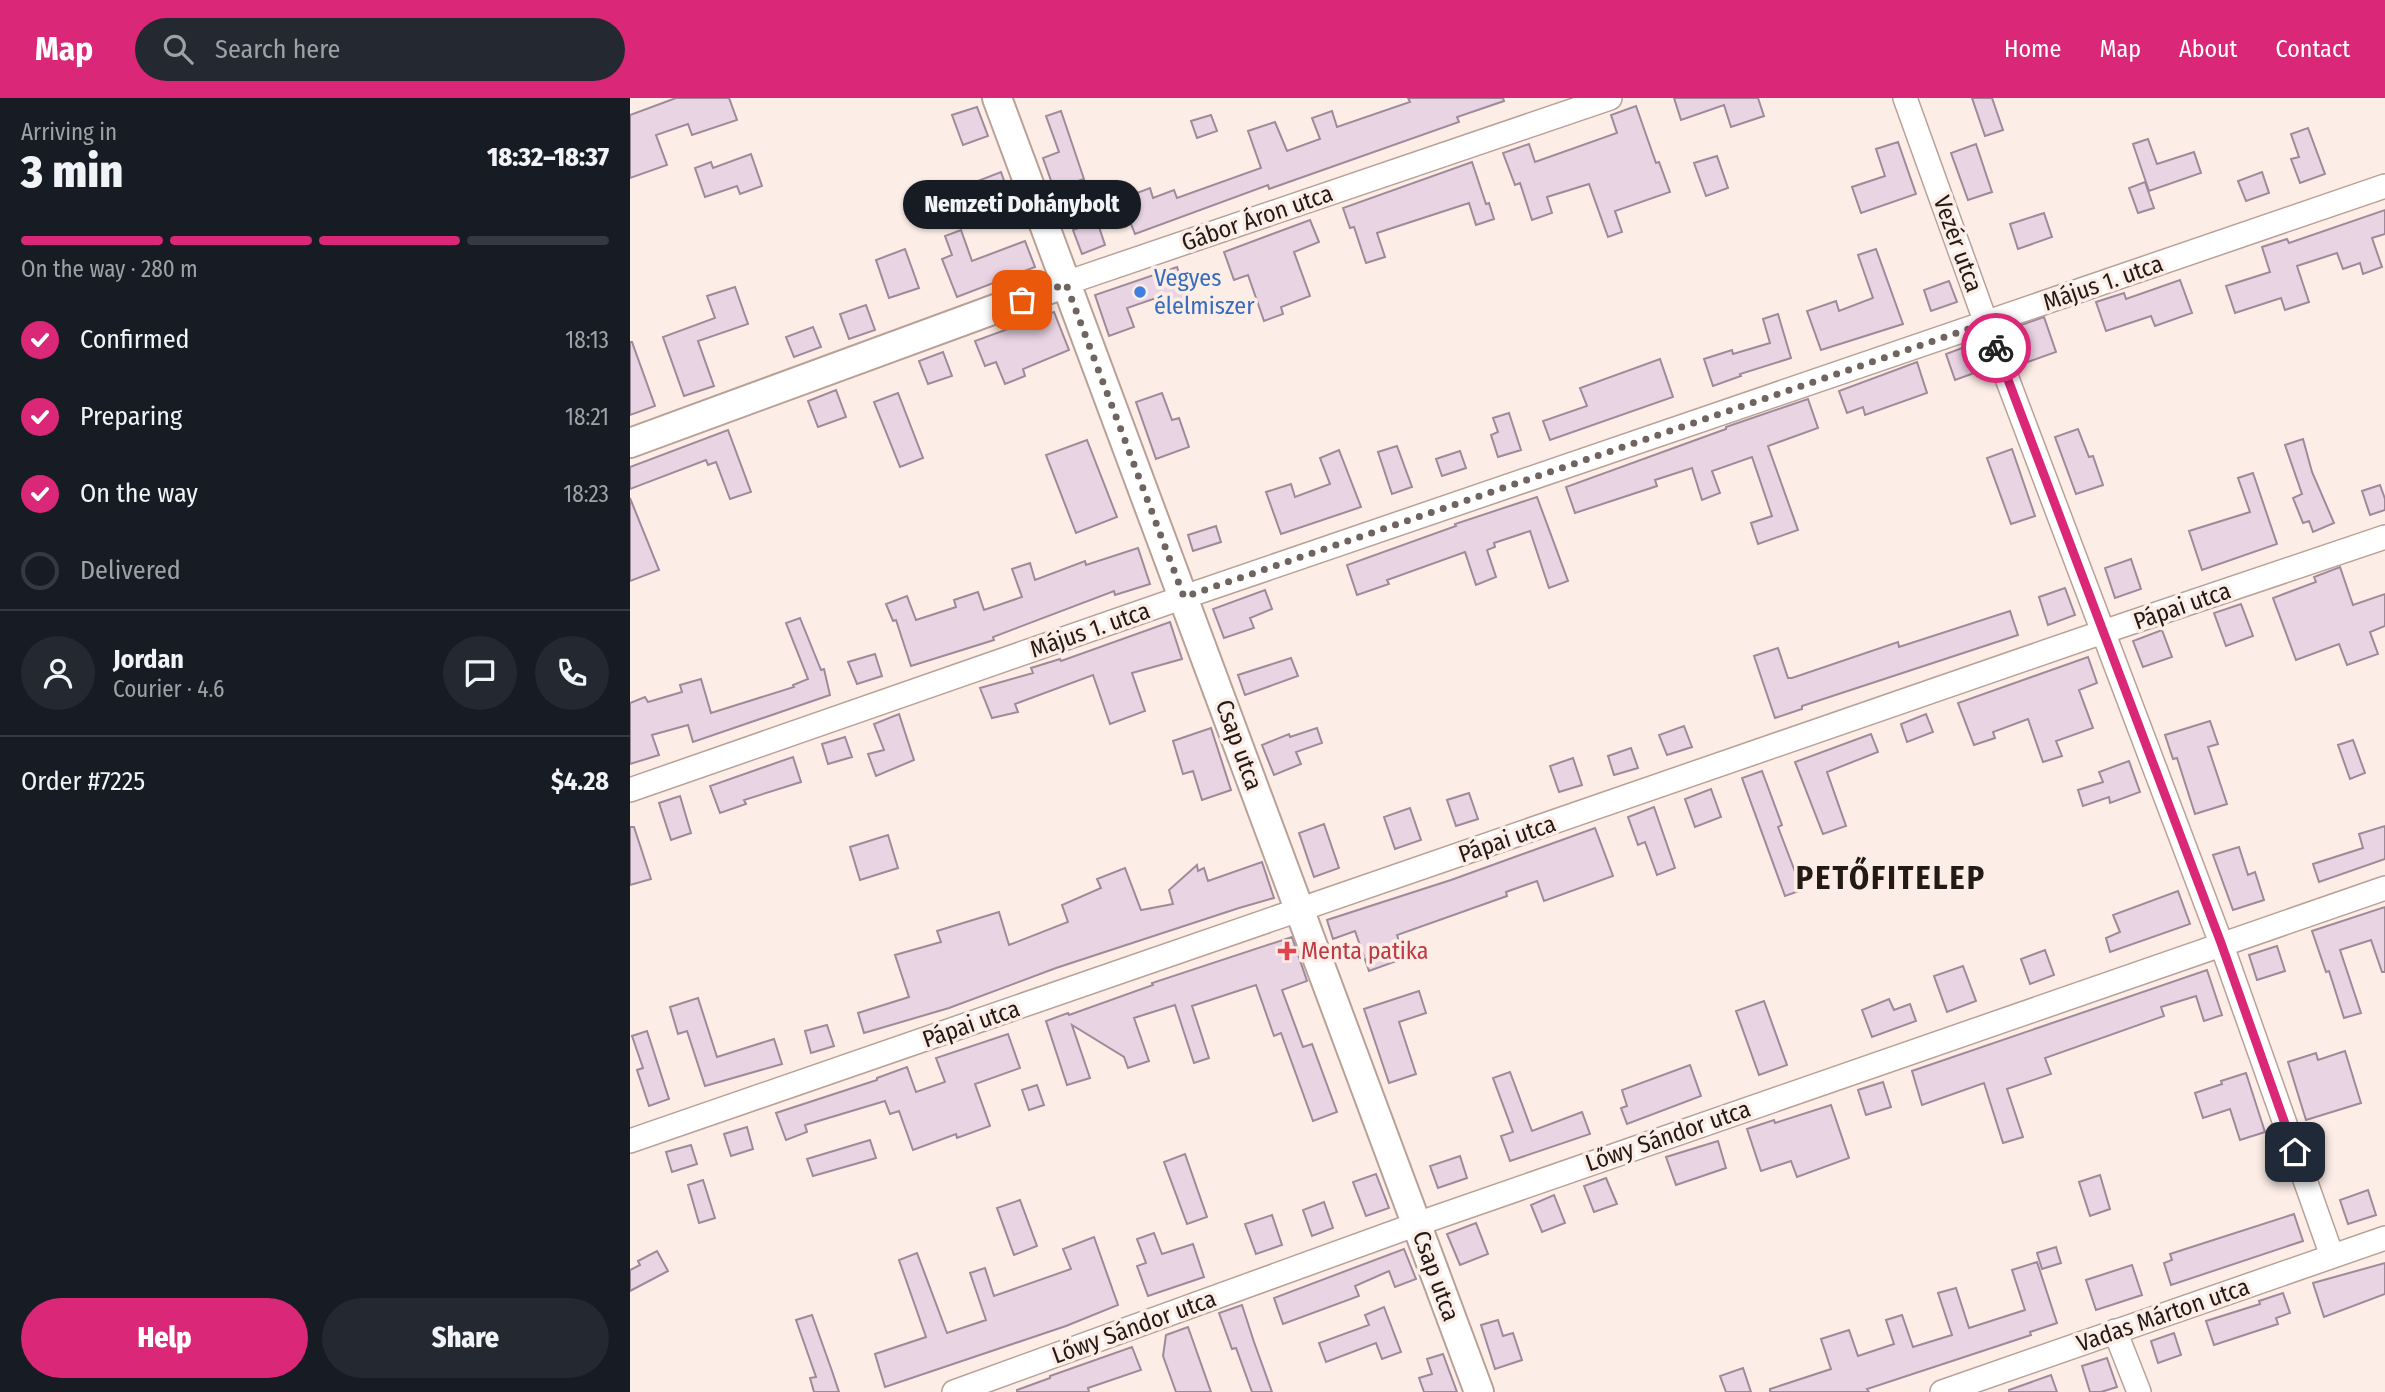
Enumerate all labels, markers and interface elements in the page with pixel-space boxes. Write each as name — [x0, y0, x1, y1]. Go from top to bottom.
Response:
search box — [135, 18, 625, 81]
text: Map — [35, 29, 93, 69]
icon: search — [159, 30, 197, 68]
text: Search here — [215, 34, 340, 65]
text: Home — [2004, 35, 2061, 63]
text: Map — [2099, 35, 2141, 63]
text: About — [2179, 35, 2237, 63]
text: Contact — [2275, 35, 2350, 63]
text: Arriving in — [21, 118, 117, 146]
text: 18:32–18:37 — [487, 142, 609, 173]
text: 3 min — [21, 144, 123, 199]
street label: Gábor Áron utca — [1177, 178, 1336, 257]
callout: Nemzeti Dohánybolt — [903, 181, 1141, 230]
text: Nemzeti Dohánybolt — [924, 190, 1120, 218]
street label: Vezér utca — [1928, 192, 1988, 296]
street label: Május 1. utca — [2039, 249, 2167, 317]
text: On the way · 280 m — [21, 255, 198, 283]
place label: Vegyes élelmiszer — [1154, 264, 1255, 320]
pin — [992, 270, 1052, 330]
icon: bag — [1003, 281, 1041, 319]
marker: Vegyes élelmiszer — [1132, 284, 1148, 300]
courier — [1961, 313, 2031, 383]
icon: check — [21, 321, 59, 359]
text: Confirmed — [80, 324, 190, 355]
text: 18:13 — [565, 326, 609, 354]
icon: bike — [1977, 329, 2015, 367]
icon: check — [21, 398, 59, 436]
text: Preparing — [80, 401, 182, 432]
text: 18:21 — [565, 403, 609, 431]
icon: check — [21, 475, 59, 513]
text: On the way — [80, 478, 198, 509]
text: 18:23 — [563, 480, 609, 508]
text: Delivered — [80, 555, 181, 586]
street label: Pápai utca — [2130, 576, 2234, 636]
street label: Május 1. utca — [1026, 596, 1154, 664]
button: person — [21, 636, 95, 710]
button: chat — [443, 636, 517, 710]
button: phone — [535, 636, 609, 710]
text: Jordan — [113, 644, 184, 675]
text: Courier · 4.6 — [113, 675, 224, 703]
street label: Csap utca — [1210, 696, 1268, 794]
text: Order #7225 — [21, 766, 145, 797]
text: $4.28 — [551, 766, 609, 797]
street label: Pápai utca — [1455, 809, 1559, 869]
district label: PETŐFITELEP — [1796, 856, 1986, 897]
place label: Menta patika — [1301, 937, 1428, 965]
marker: Menta patika — [1279, 943, 1295, 959]
street label: Pápai utca — [919, 994, 1023, 1054]
street label: Lőwy Sándor utca — [1582, 1095, 1754, 1177]
pin — [2265, 1122, 2325, 1182]
icon: home — [2276, 1133, 2314, 1171]
street label: Csap utca — [1407, 1227, 1465, 1325]
street label: Vadas Márton utca — [2073, 1272, 2253, 1358]
street label: Lőwy Sándor utca — [1048, 1284, 1220, 1370]
button: Help — [21, 1298, 308, 1378]
button: Share — [322, 1298, 609, 1378]

